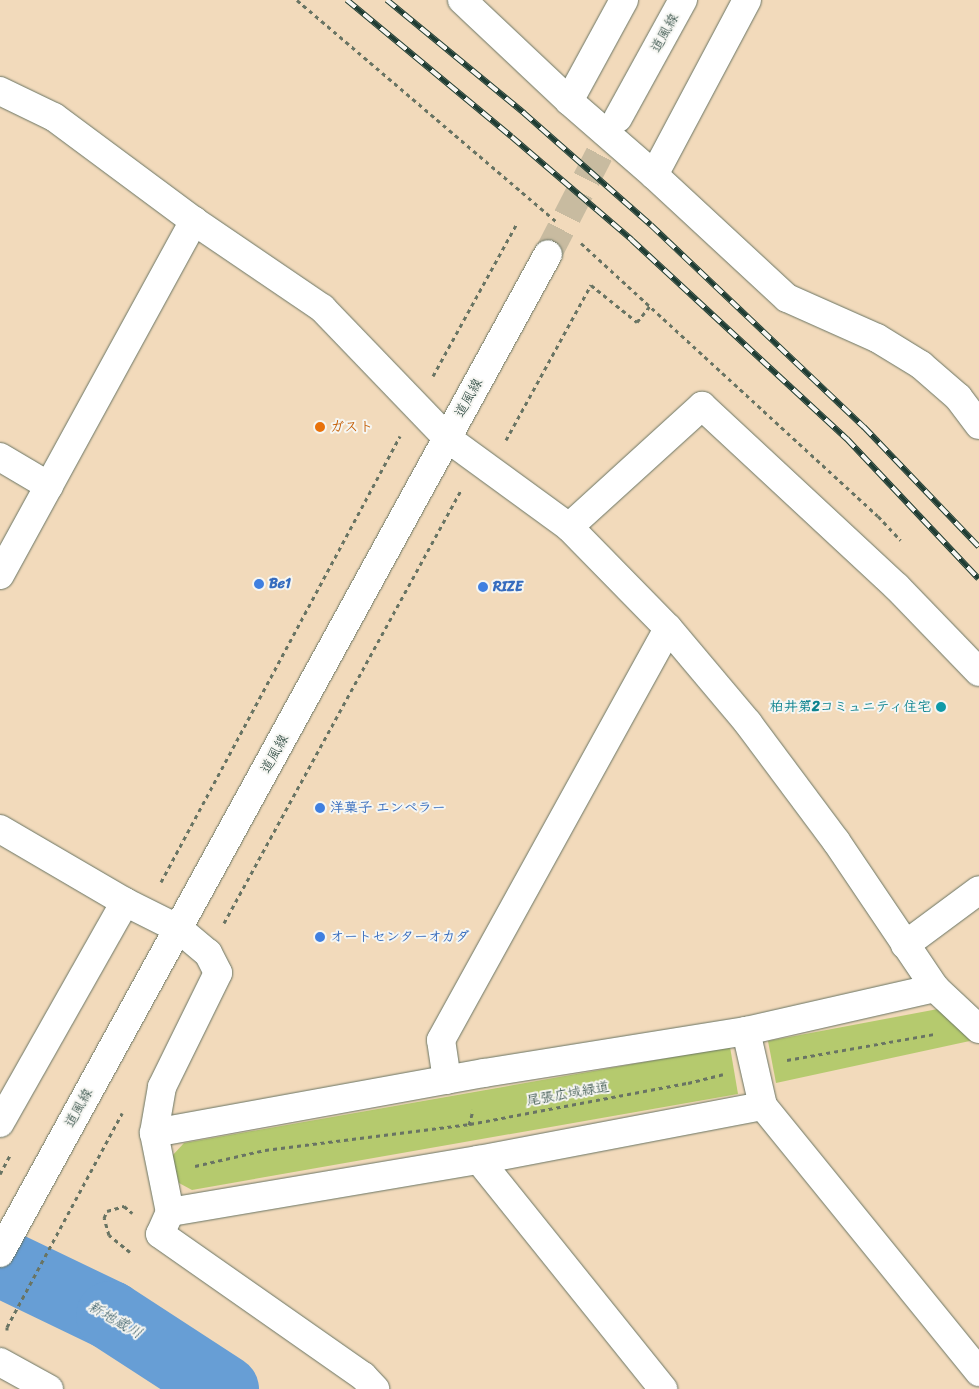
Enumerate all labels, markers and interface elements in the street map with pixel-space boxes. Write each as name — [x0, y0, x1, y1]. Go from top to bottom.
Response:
street label: 道風線 — [647, 11, 683, 55]
street label: 道風線 — [451, 376, 487, 420]
place label: ガスト — [330, 419, 372, 435]
marker: ガスト — [314, 421, 326, 433]
place label: Be1 — [269, 576, 291, 592]
marker: Be1 — [253, 578, 265, 590]
place label: RIZE — [493, 579, 523, 595]
marker: RIZE — [477, 581, 489, 593]
place label: 柏井第2コミュニティ住宅 — [769, 699, 931, 715]
marker: 柏井第2コミュニティ住宅 — [935, 701, 947, 713]
street label: 道風線 — [257, 732, 293, 776]
place label: 洋菓子 エンペラー — [330, 800, 446, 816]
marker: 洋菓子 エンペラー — [314, 802, 326, 814]
place label: オートセンターオカダ — [330, 929, 470, 945]
marker: オートセンターオカダ — [314, 931, 326, 943]
street label: 尾張広域緑道 — [525, 1078, 611, 1110]
street label: 道風線 — [61, 1086, 97, 1130]
water label: 新地蔵川 — [85, 1297, 145, 1343]

